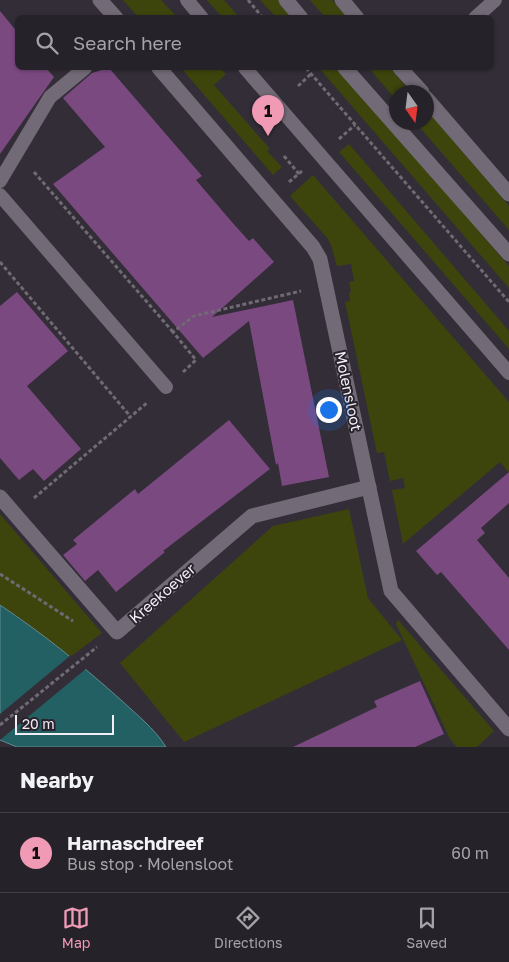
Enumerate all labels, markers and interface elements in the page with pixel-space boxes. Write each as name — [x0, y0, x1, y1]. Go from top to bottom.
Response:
search box — [15, 15, 494, 70]
icon: search — [33, 29, 61, 57]
text: Search here — [73, 31, 182, 54]
north arrow — [389, 85, 434, 130]
pin: 1 — [252, 95, 284, 136]
street label: Molensloot — [332, 349, 366, 433]
your location — [316, 397, 342, 423]
street label: Kreekoever — [125, 559, 199, 627]
scale bar — [15, 712, 114, 735]
text: 20 m — [22, 715, 55, 732]
text: Nearby — [20, 767, 94, 793]
text: Harnaschdreef — [67, 831, 204, 854]
text: 1 — [32, 843, 40, 863]
text: 60 m — [451, 843, 489, 863]
text: Bus stop · Molensloot — [67, 854, 233, 874]
tab: Map — [62, 904, 90, 951]
tab: Directions — [214, 904, 283, 951]
tab: Saved — [406, 904, 447, 951]

